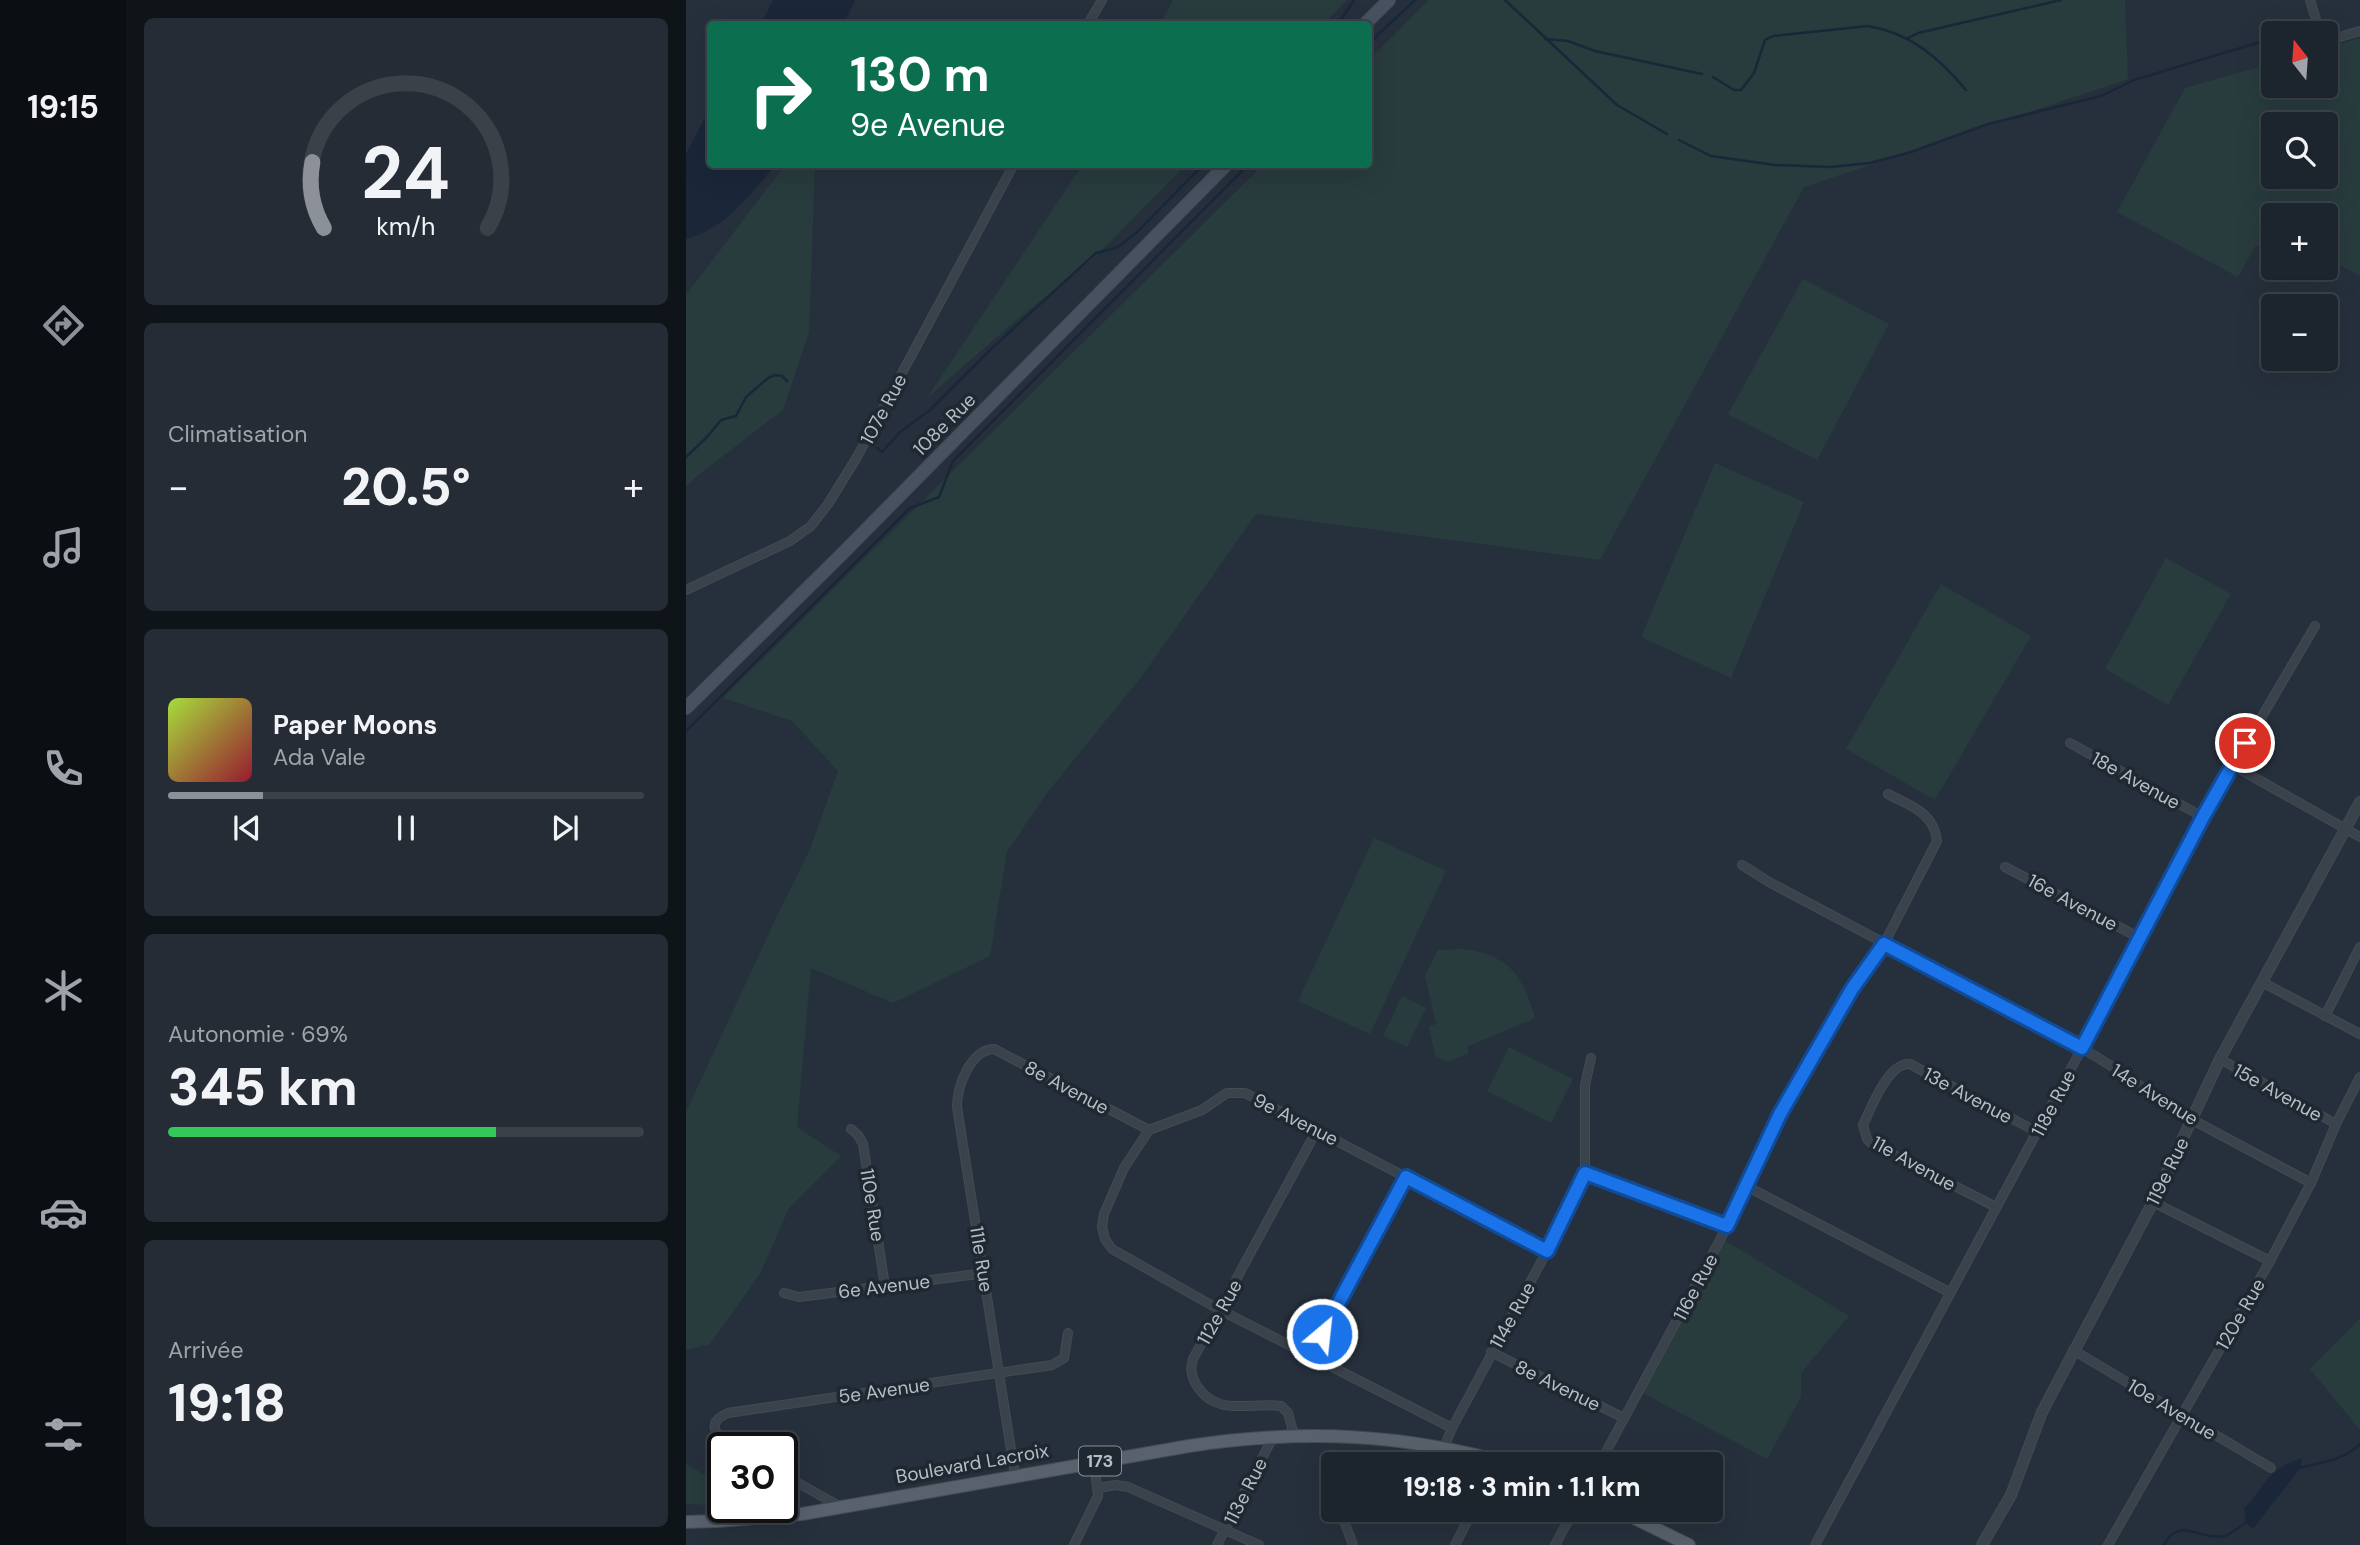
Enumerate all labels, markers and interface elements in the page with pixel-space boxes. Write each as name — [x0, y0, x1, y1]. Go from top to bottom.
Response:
north arrow — [2261, 21, 2338, 98]
map controls — [2261, 21, 2338, 371]
text: 130 m — [850, 42, 990, 106]
icon: right — [735, 49, 826, 140]
text: 19:15 — [27, 86, 99, 128]
text: 9e Avenue — [850, 104, 1006, 146]
button: search — [2261, 112, 2338, 189]
text: 24 — [362, 126, 450, 221]
button: + — [2261, 203, 2338, 280]
text: km/h — [376, 210, 436, 243]
button: − — [2261, 294, 2338, 371]
icon: directions — [39, 301, 88, 350]
street label: 107e Rue — [854, 370, 912, 449]
street label: 108e Rue — [907, 387, 981, 461]
text: Climatisation — [168, 419, 307, 449]
text: 20.5° — [341, 453, 471, 521]
text: − — [168, 462, 189, 512]
text: + — [623, 462, 644, 512]
icon: music — [39, 523, 88, 572]
text: Paper Moons — [273, 708, 437, 742]
pin — [2215, 713, 2275, 773]
icon: arrive — [2226, 724, 2264, 762]
text: Ada Vale — [273, 742, 366, 772]
icon: phone — [39, 744, 88, 793]
street label: 18e Avenue — [2087, 746, 2185, 815]
icon: previous — [228, 809, 266, 847]
icon: pause — [387, 809, 425, 847]
icon: next — [546, 809, 584, 847]
street label: 16e Avenue — [2024, 868, 2122, 937]
icon: climate — [39, 966, 88, 1015]
text: Autonomie · 69% — [168, 1019, 348, 1049]
text: 345 km — [168, 1053, 358, 1121]
street label: 8e Avenue — [1020, 1055, 1113, 1120]
street label: 14e Avenue — [2107, 1058, 2203, 1131]
street label: 15e Avenue — [2229, 1058, 2327, 1127]
street label: 13e Avenue — [1919, 1061, 2017, 1129]
street label: 118e Rue — [2025, 1065, 2081, 1141]
street label: 9e Avenue — [1249, 1087, 1343, 1152]
street label: 11e Avenue — [1867, 1130, 1960, 1197]
street label: 119e Rue — [2140, 1133, 2195, 1209]
street label: 110e Rue — [854, 1167, 891, 1243]
icon: car — [39, 1188, 88, 1237]
street label: 111e Rue — [964, 1224, 999, 1294]
street label: 116e Rue — [1667, 1249, 1724, 1325]
street label: 6e Avenue — [837, 1268, 931, 1305]
street label: 120e Rue — [2210, 1274, 2271, 1354]
street label: 112e Rue — [1191, 1275, 1248, 1349]
street label: 114e Rue — [1484, 1278, 1541, 1353]
position arrow — [1285, 1297, 1359, 1371]
text: Arrivée — [168, 1335, 244, 1365]
street label: 8e Avenue — [1511, 1354, 1605, 1417]
text: 19:18 — [168, 1369, 286, 1437]
street label: 5e Avenue — [837, 1372, 931, 1409]
street label: 10e Avenue — [2123, 1373, 2221, 1446]
icon: filters — [39, 1410, 88, 1459]
speed limit sign: 30 — [707, 1432, 798, 1523]
street label: Boulevard Lacroix — [894, 1438, 1051, 1489]
road number: 173 — [1079, 1446, 1121, 1476]
street label: 113e Rue — [1218, 1454, 1273, 1529]
text: 19:18 · 3 min · 1.1 km — [1403, 1470, 1641, 1504]

